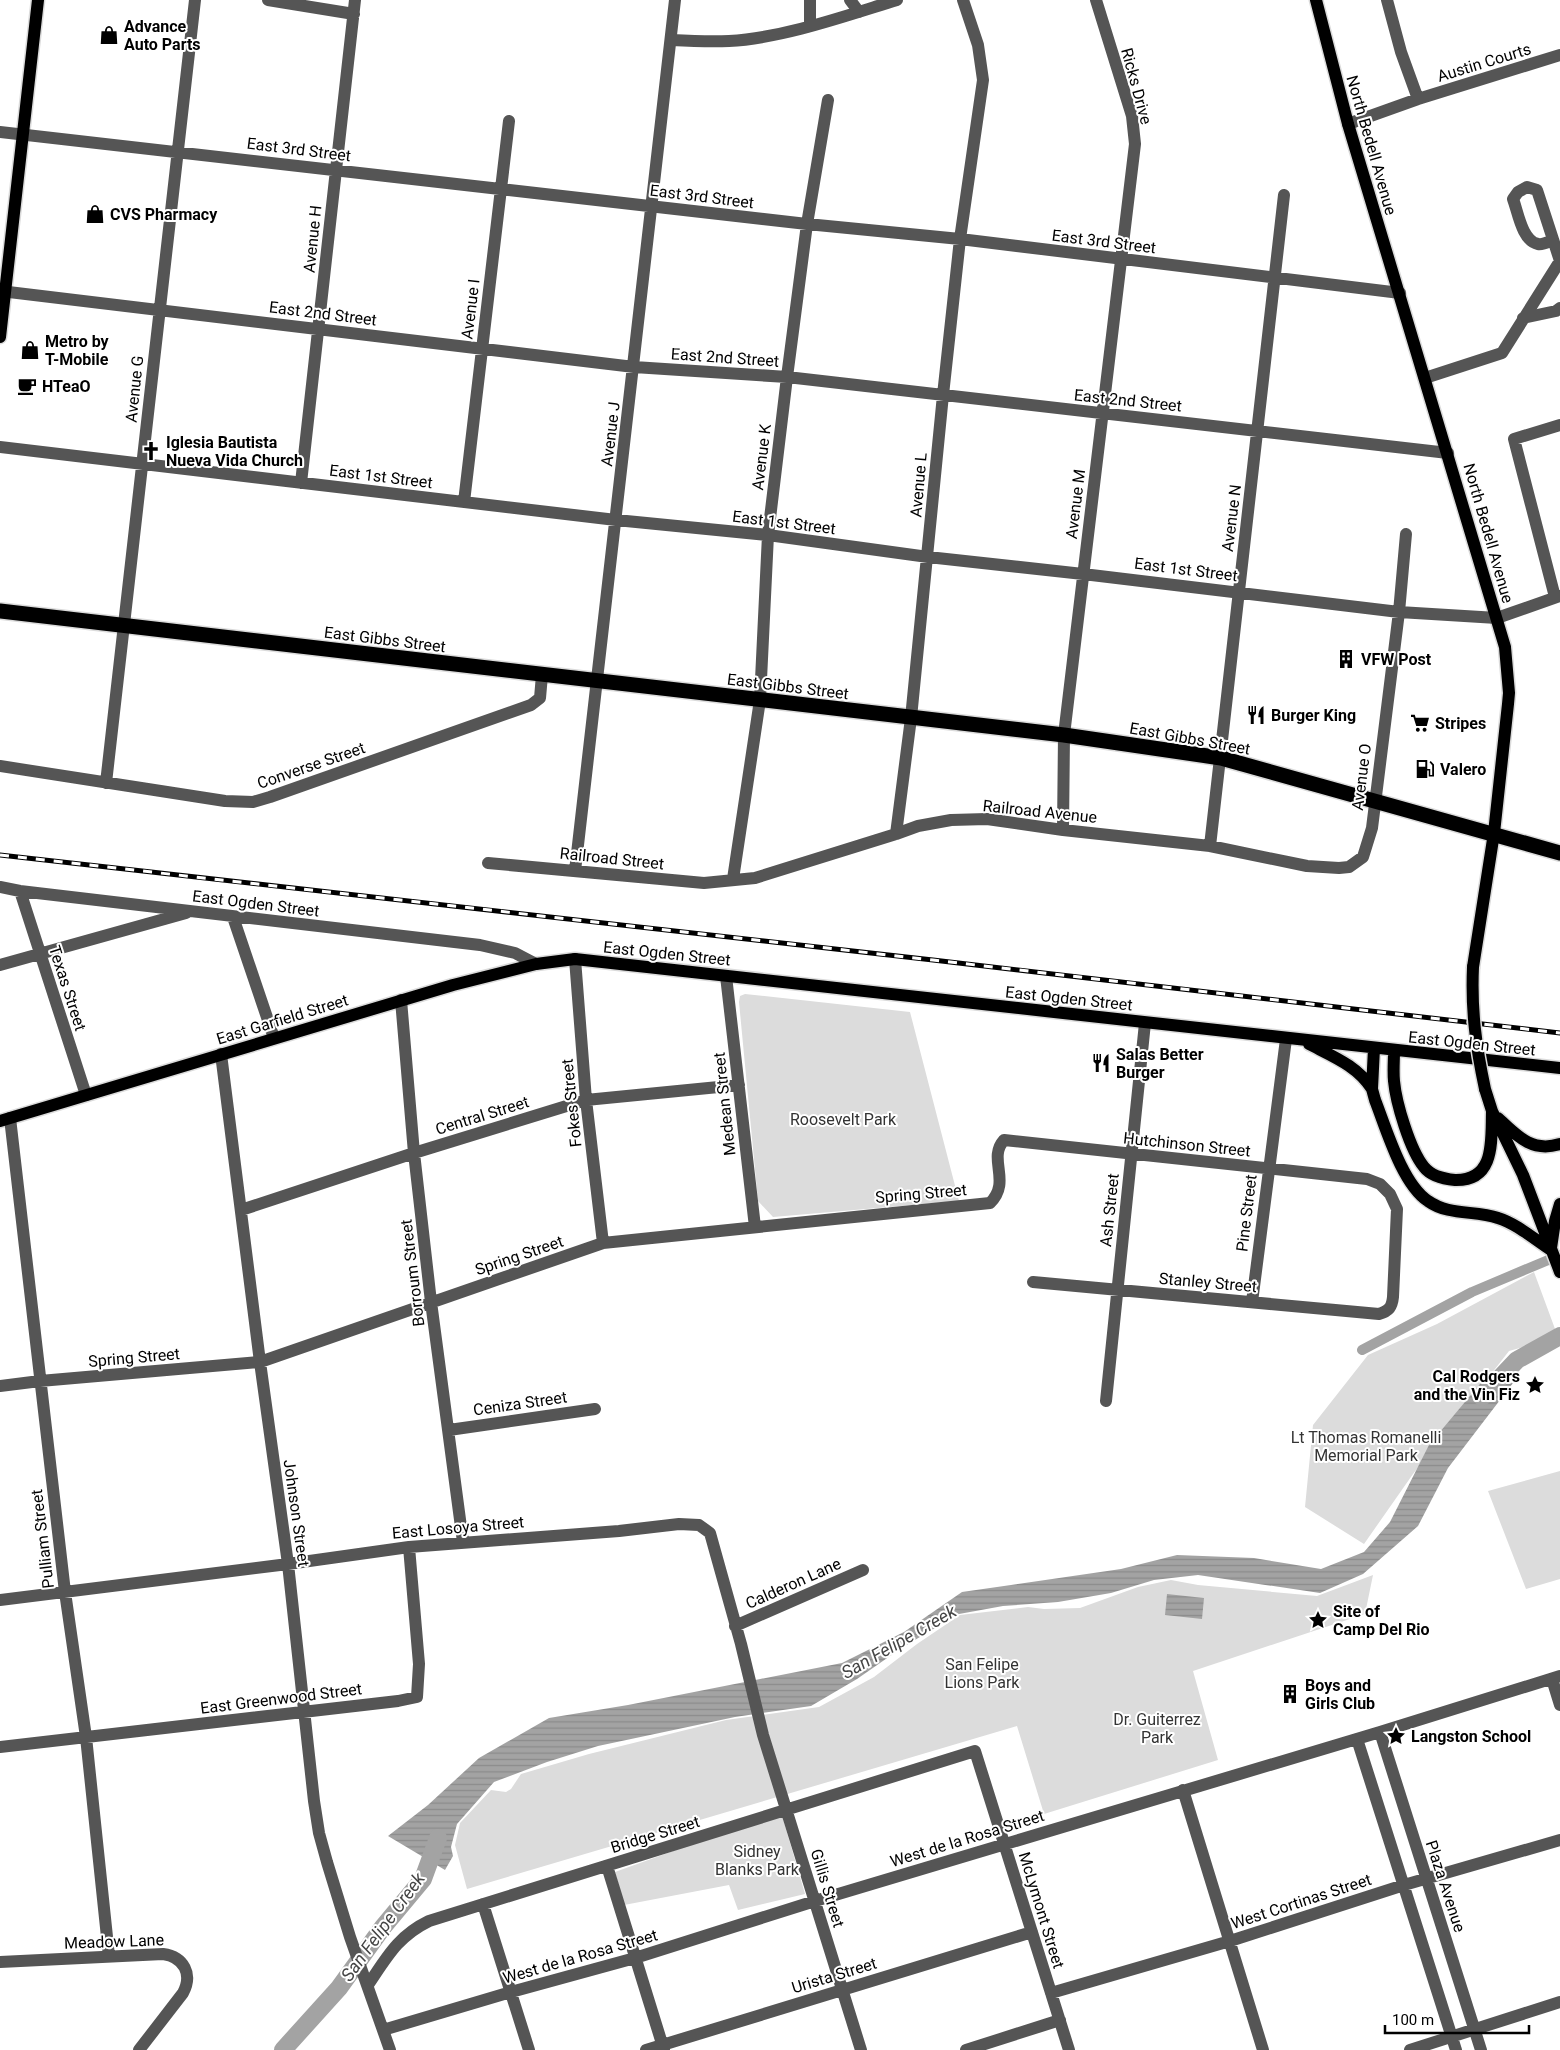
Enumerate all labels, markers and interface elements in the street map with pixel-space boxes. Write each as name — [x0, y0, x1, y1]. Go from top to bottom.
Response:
place label: Advance Auto Parts — [124, 17, 201, 54]
shop icon: Advance Auto Parts — [98, 24, 120, 46]
street label: Austin Courts — [1435, 39, 1533, 86]
street label: Ricks Drive — [1117, 46, 1156, 126]
street label: North Bedell Avenue — [1342, 73, 1401, 217]
street label: East 3rd Street — [246, 134, 352, 165]
street label: East 3rd Street — [649, 181, 755, 212]
shop icon: CVS Pharmacy — [84, 203, 106, 225]
street label: Avenue H — [300, 204, 325, 274]
place label: CVS Pharmacy — [110, 205, 218, 224]
street label: East 3rd Street — [1051, 226, 1157, 257]
street label: Avenue I — [457, 278, 484, 340]
street label: East 2nd Street — [268, 297, 378, 330]
place label: Metro by T-Mobile — [45, 332, 110, 369]
shop icon: Metro by T-Mobile — [19, 339, 41, 361]
street label: East 2nd Street — [670, 344, 780, 371]
street label: Avenue G — [122, 355, 147, 423]
cafe icon: HTeaO — [16, 375, 38, 397]
place label: HTeaO — [42, 377, 91, 396]
street label: East 2nd Street — [1073, 385, 1183, 416]
street label: Avenue J — [597, 401, 624, 468]
street label: Avenue K — [748, 422, 775, 491]
place label: Iglesia Bautista Nueva Vida Church — [166, 433, 303, 470]
church icon: Iglesia Bautista Nueva Vida Church — [140, 440, 162, 462]
street label: Avenue L — [906, 452, 931, 518]
street label: East 1st Street — [328, 461, 434, 492]
street label: North Bedell Avenue — [1459, 461, 1518, 605]
street label: Avenue M — [1062, 468, 1089, 540]
street label: Avenue N — [1218, 483, 1245, 553]
street label: East 1st Street — [731, 507, 837, 538]
street label: East 1st Street — [1133, 554, 1239, 585]
street label: East Gibbs Street — [323, 623, 447, 656]
building icon: VFW Post — [1335, 648, 1357, 670]
place label: VFW Post — [1361, 650, 1432, 669]
street label: East Gibbs Street — [726, 670, 850, 703]
restaurant icon: Burger King — [1245, 704, 1267, 726]
place label: Burger King — [1271, 706, 1356, 725]
supermarket icon: Stripes — [1409, 712, 1431, 734]
place label: Stripes — [1435, 714, 1486, 733]
street label: East Gibbs Street — [1128, 719, 1252, 758]
street label: Converse Street — [255, 738, 368, 793]
street label: Avenue O — [1348, 743, 1375, 812]
fuel station icon: Valero — [1414, 758, 1436, 780]
place label: Valero — [1440, 760, 1486, 779]
street label: Railroad Avenue — [982, 796, 1098, 827]
street label: Railroad Street — [559, 844, 665, 873]
street label: East Ogden Street — [191, 886, 321, 921]
street label: East Ogden Street — [602, 937, 731, 970]
street label: Texas Street — [45, 943, 90, 1033]
street label: East Ogden Street — [1004, 982, 1133, 1015]
street label: East Garfield Street — [214, 990, 350, 1049]
street label: East Ogden Street — [1407, 1027, 1536, 1060]
place label: Salas Better Burger — [1116, 1045, 1204, 1082]
street label: Medean Street — [710, 1051, 739, 1157]
restaurant icon: Salas Better Burger — [1090, 1052, 1112, 1074]
street label: Fokes Street — [557, 1058, 586, 1148]
street label: Central Street — [433, 1092, 531, 1139]
park label: Roosevelt Park — [790, 1110, 897, 1129]
street label: Hutchinson Street — [1122, 1128, 1251, 1161]
street label: Ash Street — [1096, 1172, 1123, 1248]
street label: Pine Street — [1232, 1173, 1261, 1253]
street label: Spring Street — [874, 1180, 968, 1207]
street label: Borroum Street — [396, 1218, 429, 1328]
street label: Spring Street — [473, 1232, 566, 1279]
street label: Stanley Street — [1158, 1269, 1258, 1296]
street label: Spring Street — [87, 1344, 181, 1371]
place label: Cal Rodgers and the Vin Fiz — [1414, 1367, 1520, 1404]
place icon: Cal Rodgers and the Vin Fiz — [1524, 1374, 1546, 1396]
street label: Ceniza Street — [472, 1388, 568, 1419]
park label: Lt Thomas Romanelli Memorial Park — [1291, 1428, 1441, 1465]
street label: Johnson Street — [280, 1458, 313, 1568]
street label: Pulliam Street — [27, 1488, 58, 1589]
street label: East Losoya Street — [391, 1512, 525, 1543]
street label: Calderon Lane — [743, 1554, 844, 1613]
water label: San Felipe Creek — [838, 1600, 961, 1683]
place label: Site of Camp Del Rio — [1333, 1602, 1430, 1639]
place icon: Site of Camp Del Rio — [1307, 1609, 1329, 1631]
park label: San Felipe Lions Park — [945, 1655, 1020, 1692]
place label: Boys and Girls Club — [1305, 1676, 1375, 1713]
street label: East Greenwood Street — [199, 1679, 363, 1718]
building icon: Boys and Girls Club — [1279, 1683, 1301, 1705]
park label: Dr. Guiterrez Park — [1113, 1710, 1201, 1747]
place icon: Langston School — [1385, 1725, 1407, 1747]
place label: Langston School — [1411, 1727, 1531, 1746]
street label: West de la Rosa Street — [888, 1806, 1046, 1871]
street label: Bridge Street — [608, 1812, 702, 1857]
street label: Plaza Avenue — [1422, 1838, 1469, 1935]
park label: Sidney Blanks Park — [715, 1842, 800, 1879]
street label: Gillis Street — [807, 1847, 848, 1930]
street label: McLymont Street — [1015, 1850, 1068, 1971]
water label: San Felipe Creek — [336, 1867, 430, 1985]
street label: West Cortinas Street — [1229, 1870, 1374, 1933]
street label: West de la Rosa Street — [501, 1925, 660, 1988]
street label: Meadow Lane — [64, 1930, 164, 1953]
street label: Urista Street — [789, 1954, 879, 1997]
scale bar — [1385, 2002, 1529, 2034]
text: 100 m — [1392, 2011, 1434, 2029]

